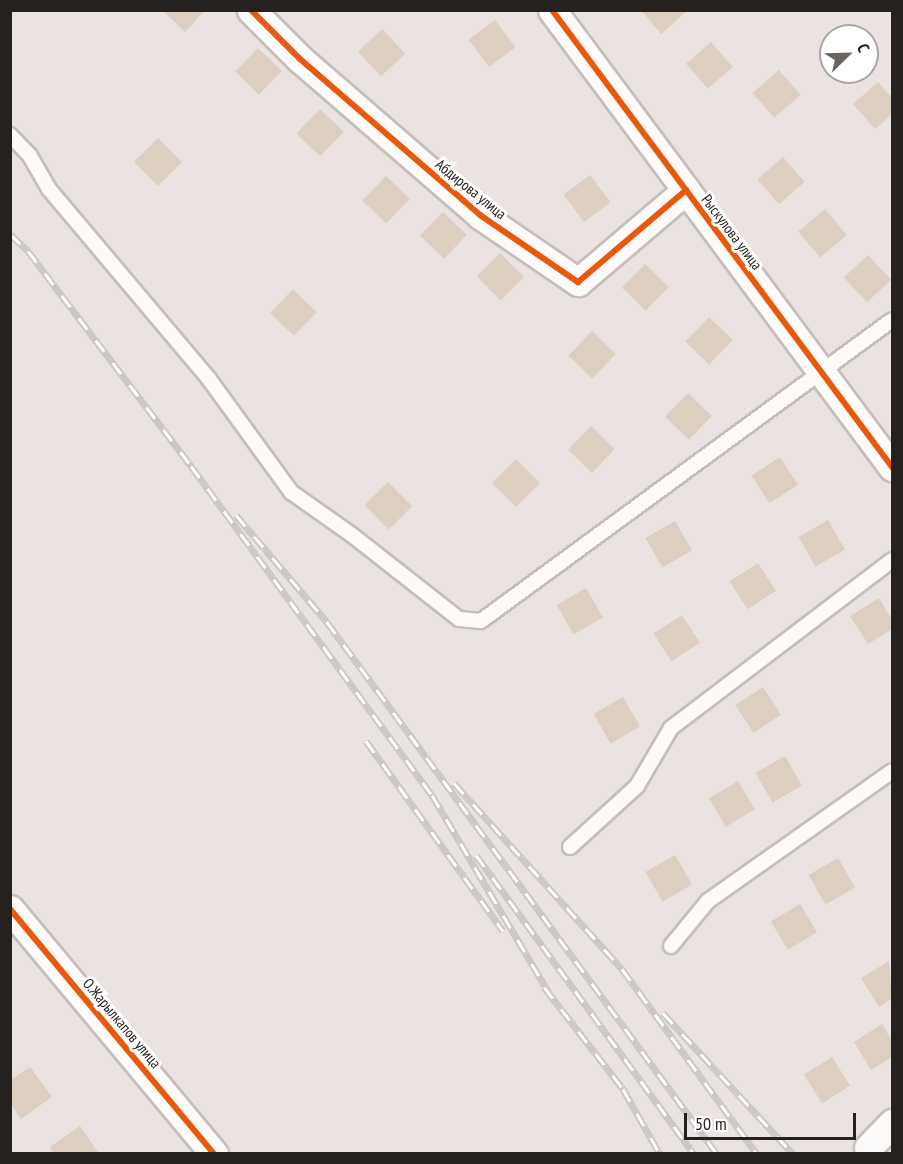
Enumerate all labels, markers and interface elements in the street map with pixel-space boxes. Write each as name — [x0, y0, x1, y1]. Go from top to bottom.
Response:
north arrow — [819, 24, 879, 84]
text: С — [853, 40, 874, 55]
street label: Абдирова улица — [432, 155, 510, 223]
street label: Рыскулова улица — [698, 191, 766, 273]
street label: О.Жарылкапов улица — [79, 974, 165, 1072]
scale bar — [687, 1101, 860, 1139]
text: 50 m — [695, 1112, 727, 1135]

